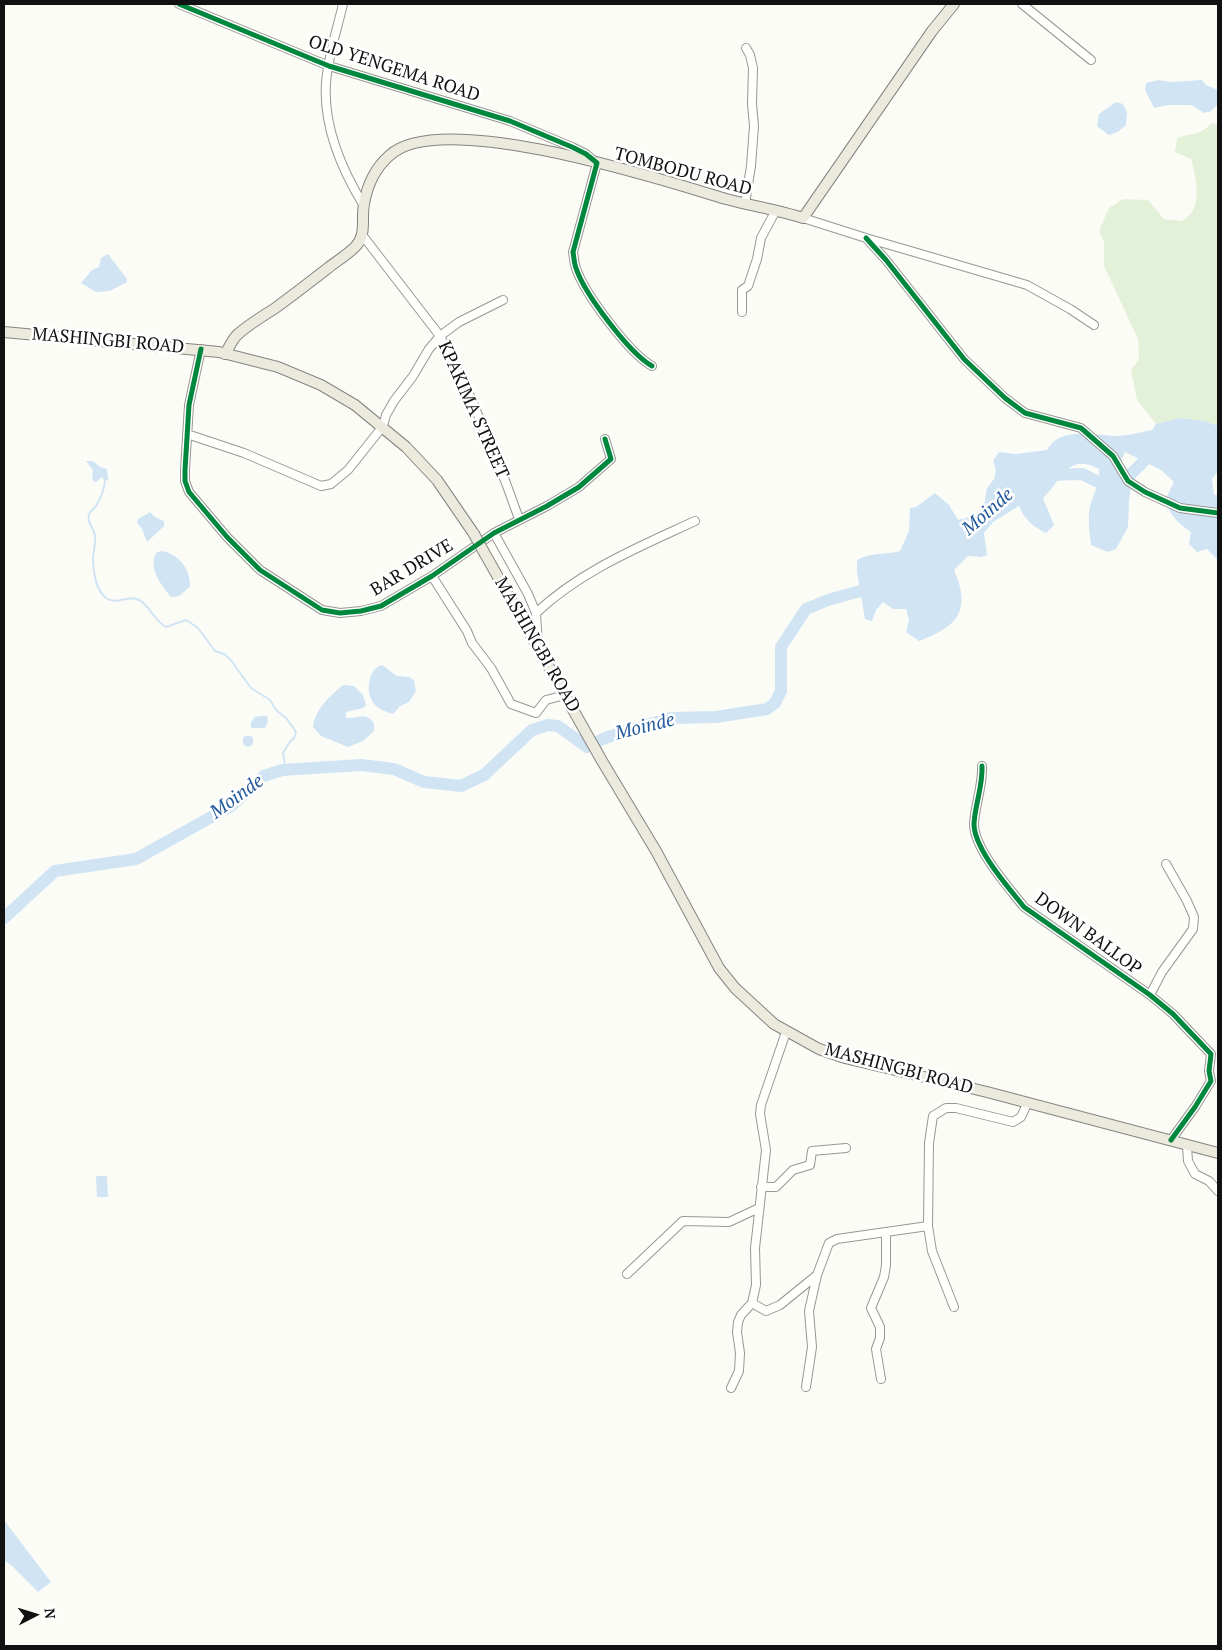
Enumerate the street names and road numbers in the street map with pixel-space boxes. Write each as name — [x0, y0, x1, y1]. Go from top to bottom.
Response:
street label: OLD YENGEMA ROAD — [306, 31, 482, 107]
street label: TOMBODU ROAD — [612, 143, 754, 201]
street label: MASHINGBI ROAD — [31, 324, 185, 358]
street label: KPAKIMA STREET — [433, 338, 513, 482]
street label: BAR DRIVE — [367, 535, 457, 601]
street label: MASHINGBI ROAD — [489, 574, 585, 716]
street label: DOWN BALLOP — [1030, 888, 1146, 980]
street label: MASHINGBI ROAD — [822, 1039, 976, 1099]

